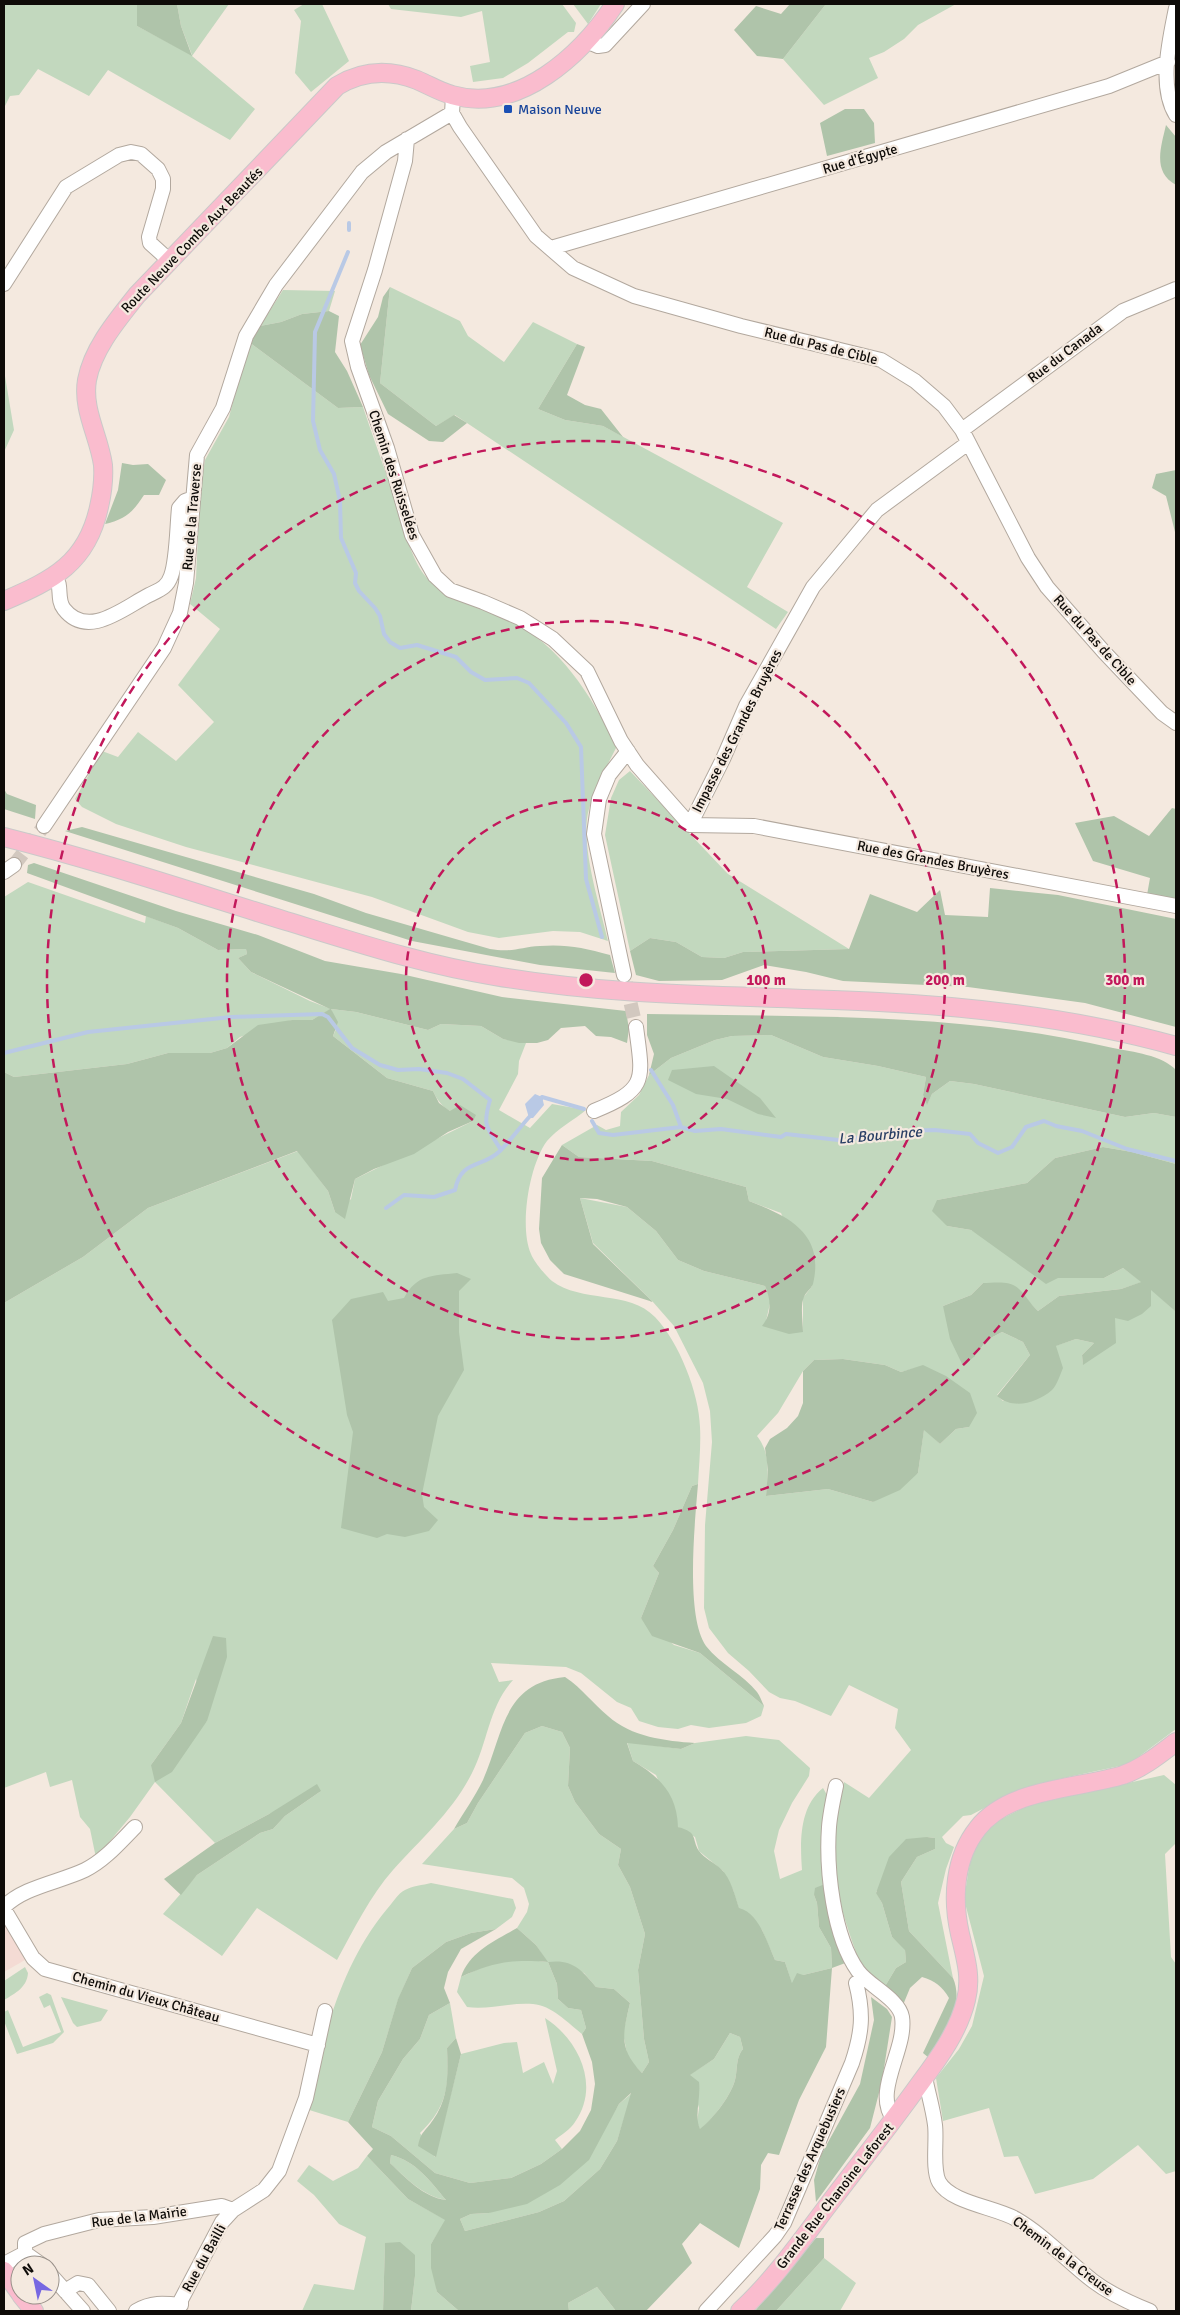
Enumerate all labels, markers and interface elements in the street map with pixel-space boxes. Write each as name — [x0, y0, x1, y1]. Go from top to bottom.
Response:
place label: Maison Neuve — [518, 101, 602, 118]
marker: Maison Neuve — [502, 103, 514, 115]
street label: Rue d'Égypte — [821, 140, 899, 178]
street label: Route Neuve Combe Aux Beautés — [118, 163, 266, 317]
street label: Rue du Canada — [1024, 320, 1106, 386]
street label: Rue du Pas de Cible — [763, 324, 879, 368]
street label: Chemin des Ruisselées — [365, 408, 423, 542]
street label: Rue de la Traverse — [179, 463, 205, 571]
street label: Rue du Pas de Cible — [1050, 591, 1140, 689]
street label: Impasse des Grandes Bruyères — [688, 647, 786, 815]
street label: Rue des Grandes Bruyères — [856, 837, 1010, 883]
centre of rings — [577, 971, 595, 989]
text: 100 m — [746, 971, 786, 989]
text: 200 m — [925, 971, 965, 989]
text: 300 m — [1105, 971, 1145, 989]
water label: La Bourbince — [837, 1122, 924, 1148]
street label: Chemin du Vieux Château — [70, 1968, 222, 2026]
street label: Terrasse des Arquebusiers — [771, 2085, 849, 2233]
street label: Grande Rue Chanoine Laforest — [773, 2119, 897, 2272]
street label: Rue de la Mairie — [90, 2203, 188, 2231]
street label: Chemin de la Creuse — [1009, 2213, 1117, 2299]
street label: Rue du Bailli — [178, 2221, 230, 2295]
north arrow — [10, 2255, 60, 2305]
text: N — [19, 2260, 37, 2279]

